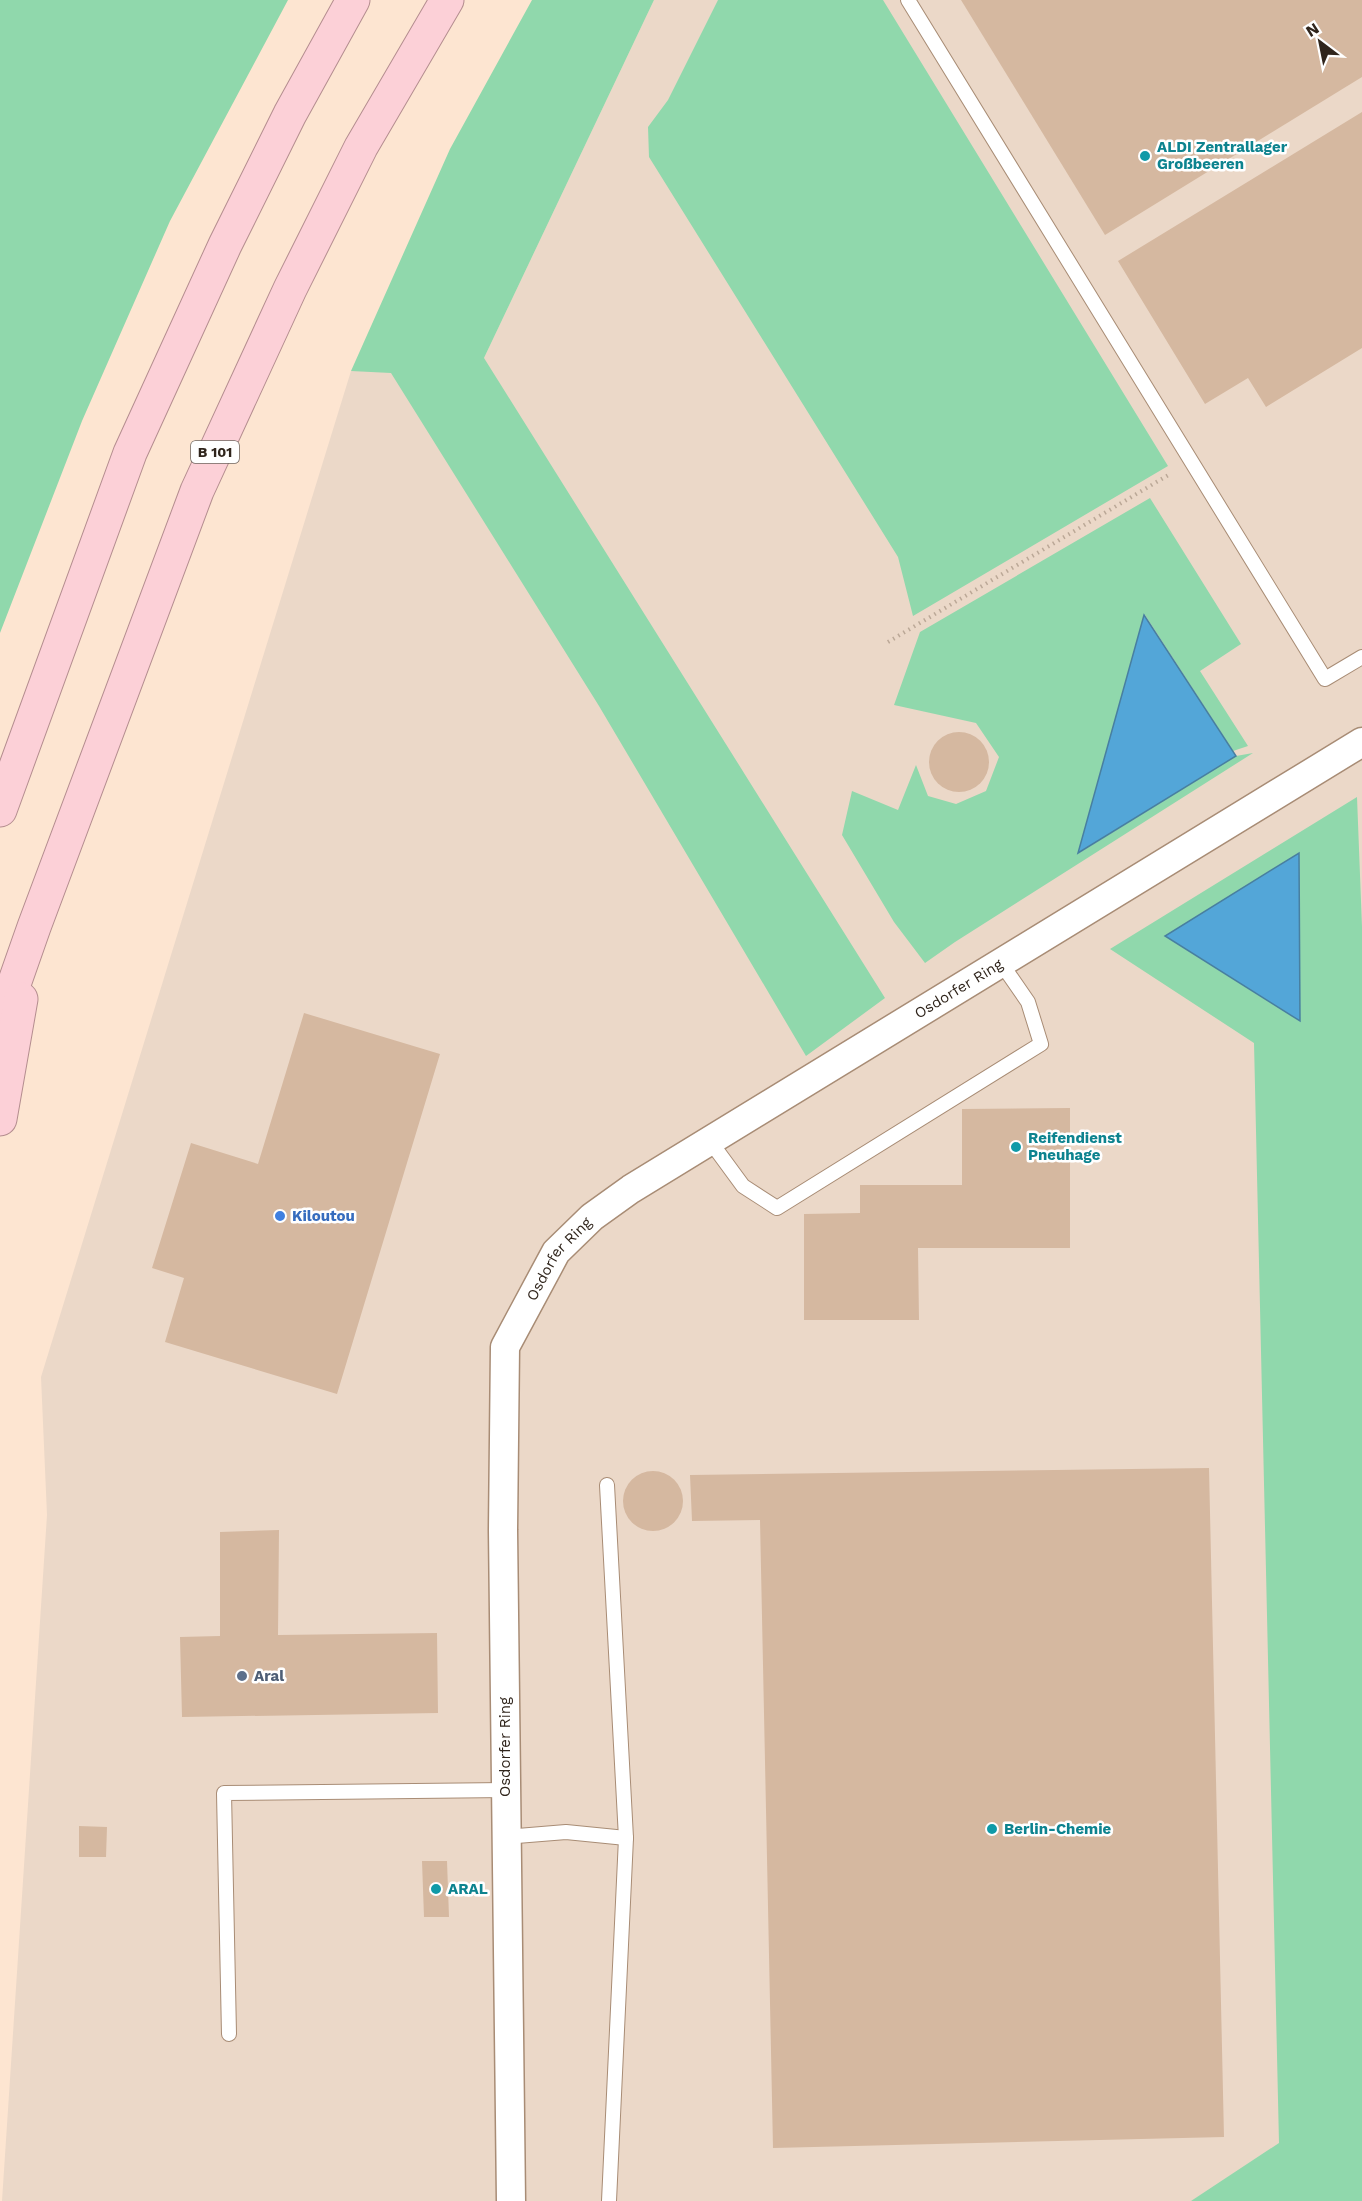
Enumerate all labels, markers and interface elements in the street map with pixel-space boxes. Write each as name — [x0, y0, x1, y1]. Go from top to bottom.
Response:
north arrow — [1290, 12, 1350, 72]
text: N — [1302, 19, 1322, 41]
place label: ALDI Zentrallager Großbeeren — [1157, 138, 1288, 173]
marker: ALDI Zentrallager Großbeeren — [1138, 149, 1152, 163]
road number: B 101 — [191, 441, 239, 463]
street label: Osdorfer Ring — [911, 955, 1006, 1023]
place label: Reifendienst Pneuhage — [1028, 1129, 1122, 1164]
marker: Reifendienst Pneuhage — [1009, 1140, 1023, 1154]
place label: Kiloutou — [292, 1207, 355, 1225]
marker: Kiloutou — [273, 1209, 287, 1223]
street label: Osdorfer Ring — [523, 1213, 595, 1304]
place label: Aral — [254, 1667, 284, 1685]
marker: Aral — [235, 1669, 249, 1683]
street label: Osdorfer Ring — [496, 1697, 514, 1797]
place label: Berlin-Chemie — [1004, 1820, 1112, 1838]
marker: Berlin-Chemie — [985, 1822, 999, 1836]
place label: ARAL — [448, 1880, 488, 1898]
marker: ARAL — [429, 1882, 443, 1896]

